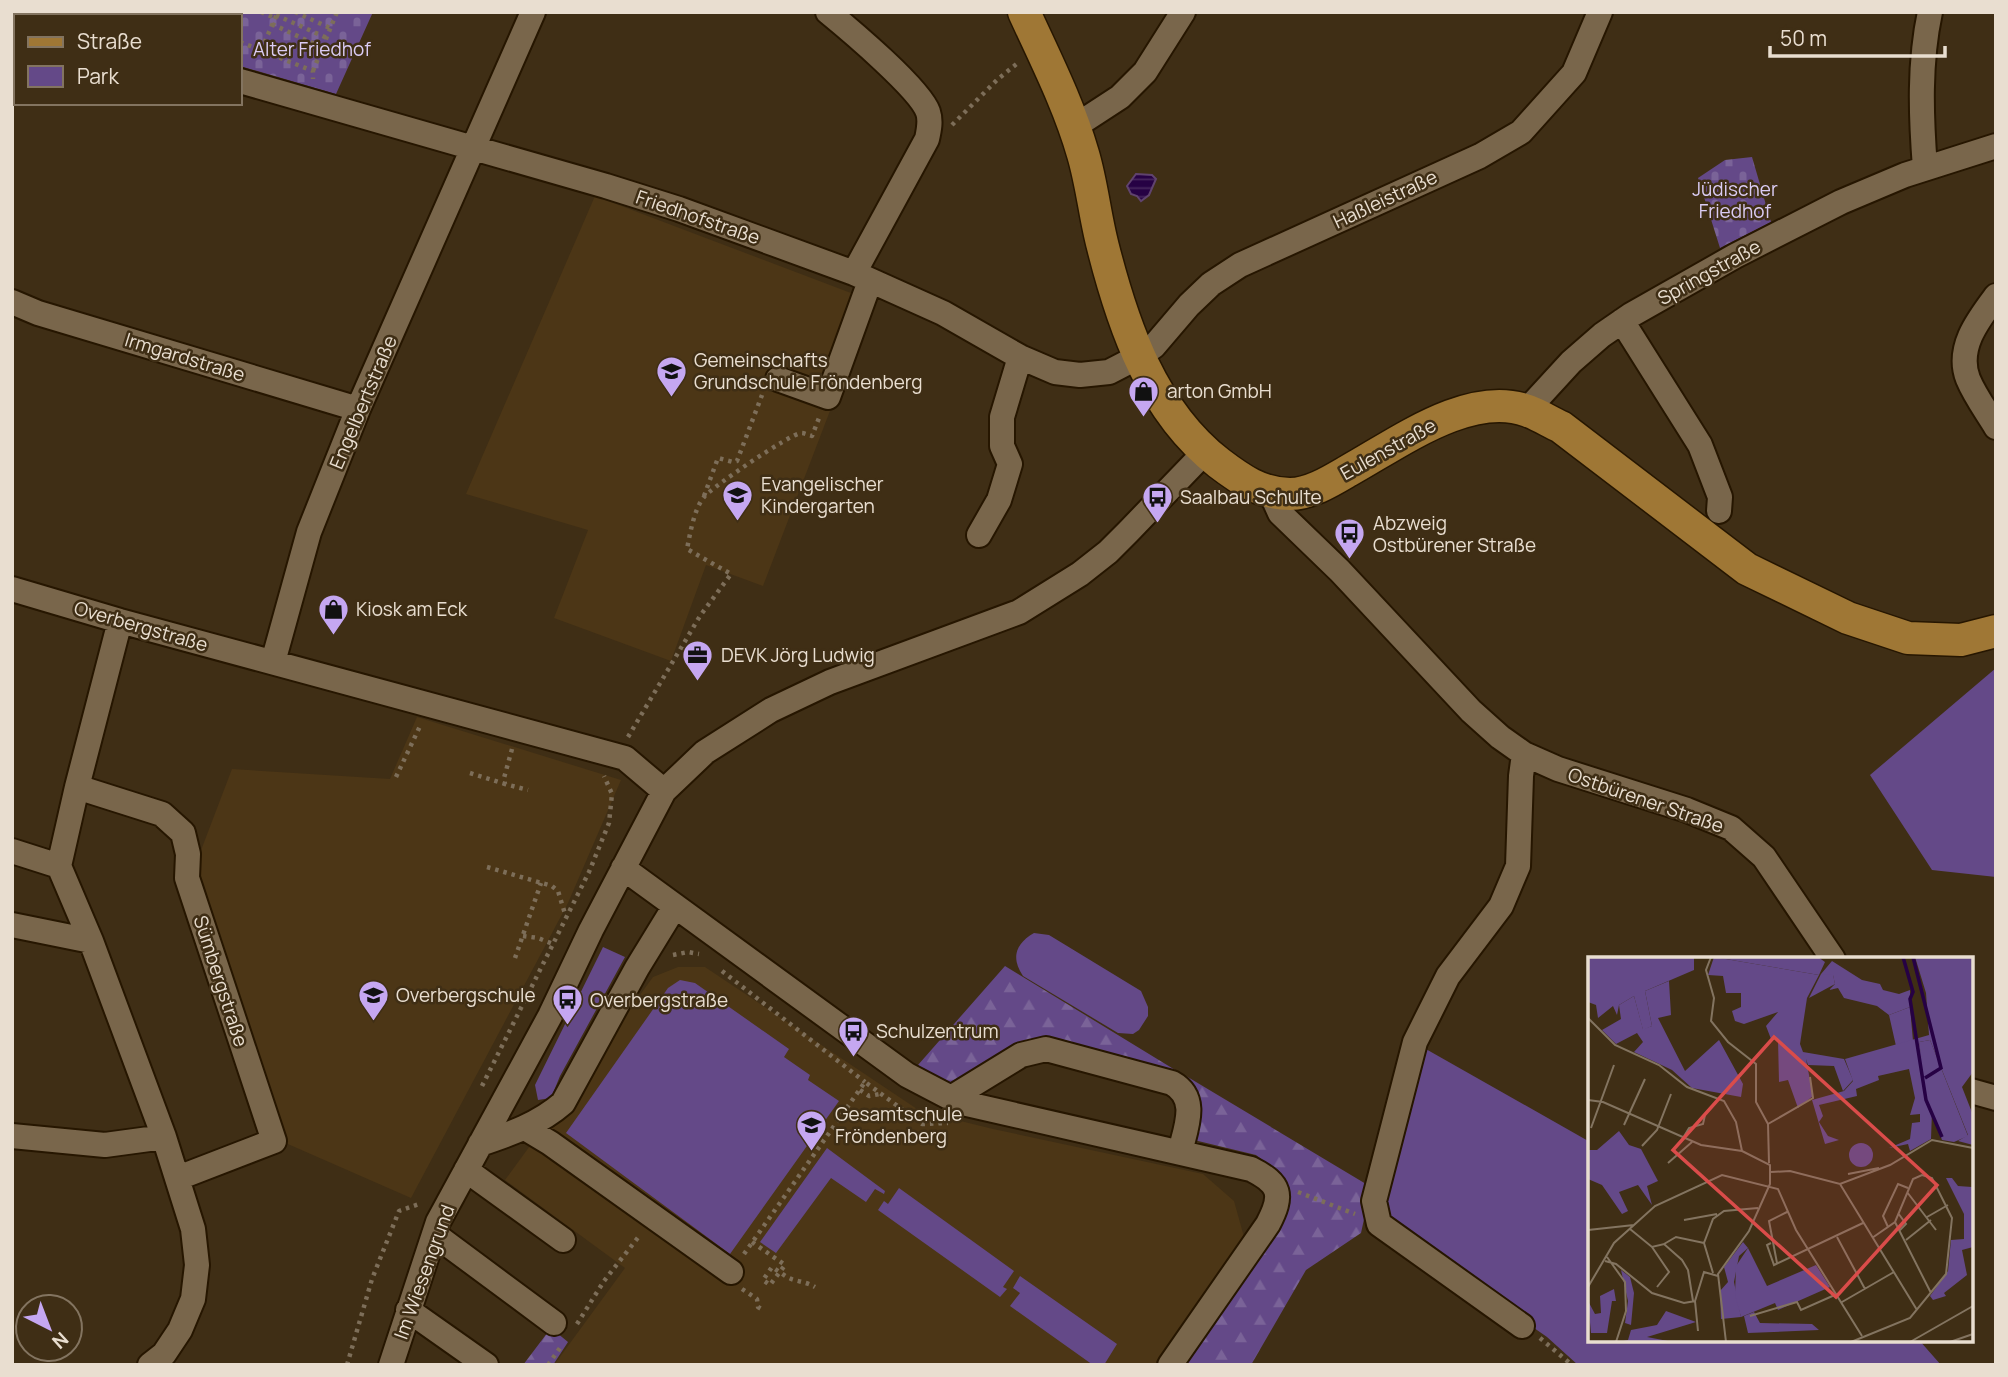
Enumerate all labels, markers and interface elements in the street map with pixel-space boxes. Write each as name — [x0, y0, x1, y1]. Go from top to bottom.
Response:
legend — [14, 14, 242, 105]
scale bar — [1770, 14, 1945, 58]
text: 50 m — [1780, 24, 1827, 52]
text: Straße — [77, 27, 142, 55]
park label: Alter Friedhof — [253, 36, 371, 62]
text: Park — [77, 62, 119, 90]
street label: Haßleistraße — [1329, 164, 1441, 234]
park label: Jüdischer Friedhof — [1692, 176, 1778, 224]
street label: Friedhofstraße — [633, 184, 763, 250]
street label: Springstraße — [1653, 233, 1765, 311]
street label: Irmgardstraße — [122, 326, 248, 388]
street label: Engelbertstraße — [323, 331, 403, 473]
place label: Gemeinschafts Grundschule Fröndenberg — [694, 347, 923, 395]
school or university icon: Gemeinschafts Grundschule Fröndenberg — [654, 354, 688, 398]
shop icon: arton GmbH — [1127, 374, 1161, 418]
place label: arton GmbH — [1167, 378, 1272, 404]
street label: Eulenstraße — [1335, 412, 1441, 486]
place label: Evangelischer Kindergarten — [761, 471, 884, 519]
school or university icon: Evangelischer Kindergarten — [721, 478, 755, 522]
bus stop icon: Saalbau Schulte — [1140, 480, 1174, 524]
place label: Saalbau Schulte — [1180, 484, 1322, 510]
place label: Abzweig Ostbürener Straße — [1373, 510, 1536, 558]
bus stop icon: Abzweig Ostbürener Straße — [1333, 517, 1367, 561]
shop icon: Kiosk am Eck — [316, 592, 350, 636]
street label: Overbergstraße — [71, 594, 211, 658]
place label: Kiosk am Eck — [356, 596, 468, 622]
office icon: DEVK Jörg Ludwig — [681, 638, 715, 682]
place label: DEVK Jörg Ludwig — [721, 642, 875, 668]
street label: Ostbürener Straße — [1565, 761, 1727, 839]
street label: Sümbergstraße — [188, 912, 254, 1050]
inset map — [1588, 957, 1973, 1342]
school or university icon: Overbergschule — [356, 978, 390, 1022]
place label: Overbergschule — [396, 982, 536, 1008]
bus stop icon: Overbergstraße — [550, 983, 584, 1027]
place label: Overbergstraße — [590, 987, 728, 1013]
bus stop icon: Schulzentrum — [836, 1014, 870, 1058]
place label: Schulzentrum — [876, 1018, 999, 1044]
place label: Gesamtschule Fröndenberg — [835, 1101, 962, 1149]
school or university icon: Gesamtschule Fröndenberg — [795, 1108, 829, 1152]
street label: Im Wiesengrund — [388, 1201, 460, 1343]
north arrow — [14, 1293, 84, 1363]
text: N — [47, 1326, 74, 1355]

